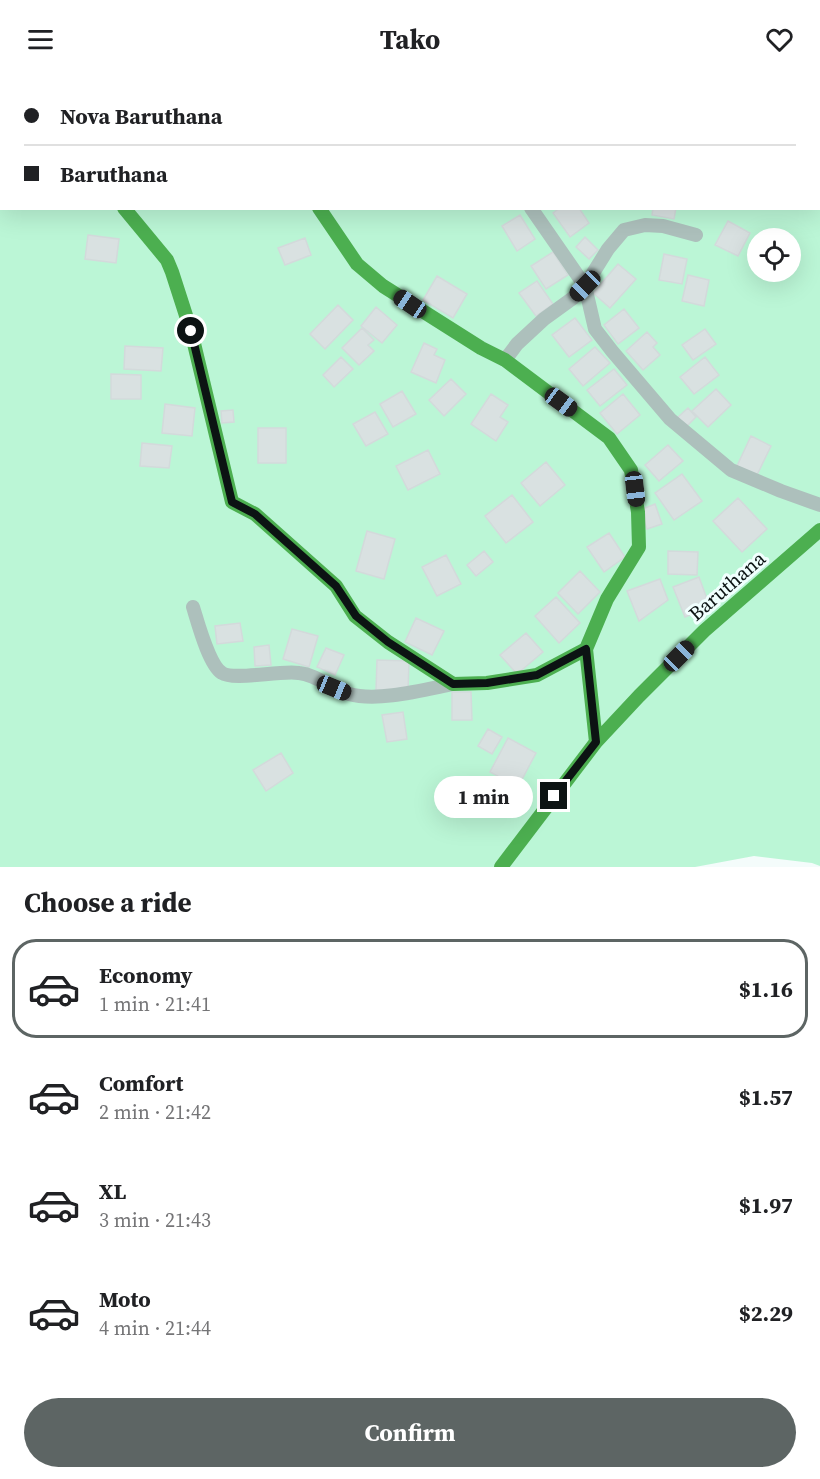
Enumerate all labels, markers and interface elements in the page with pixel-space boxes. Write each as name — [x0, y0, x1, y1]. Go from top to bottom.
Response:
text: Tako — [380, 21, 440, 58]
icon: menu — [24, 23, 57, 56]
icon: heart — [763, 23, 796, 56]
text: Nova Baruthana — [60, 101, 222, 131]
text: Baruthana — [60, 159, 168, 189]
map controls — [747, 228, 801, 282]
button: locate — [747, 228, 801, 282]
car — [566, 267, 604, 305]
car — [390, 286, 430, 322]
route start — [177, 317, 204, 344]
car — [541, 384, 581, 420]
car — [624, 470, 646, 508]
street label: Baruthana — [682, 544, 772, 627]
car — [660, 637, 698, 675]
car — [314, 673, 354, 703]
callout: 1 min — [434, 775, 533, 817]
route end — [540, 782, 567, 809]
text: 1 min — [458, 783, 509, 811]
text: Choose a ride — [24, 884, 192, 921]
text: Economy — [99, 960, 193, 990]
icon: car — [27, 962, 81, 1016]
text: $1.16 — [739, 974, 793, 1004]
text: 1 min · 21:41 — [99, 990, 211, 1018]
text: Comfort — [99, 1068, 183, 1098]
icon: car — [27, 1070, 81, 1124]
text: $1.57 — [739, 1082, 793, 1112]
text: 2 min · 21:42 — [99, 1098, 211, 1126]
text: XL — [99, 1176, 126, 1206]
icon: car — [27, 1178, 81, 1232]
text: $1.97 — [739, 1190, 793, 1220]
text: 3 min · 21:43 — [99, 1206, 211, 1234]
text: Moto — [99, 1284, 151, 1314]
icon: car — [27, 1286, 81, 1340]
text: $2.29 — [739, 1298, 793, 1328]
text: 4 min · 21:44 — [99, 1314, 211, 1342]
button: Confirm — [24, 1398, 796, 1467]

